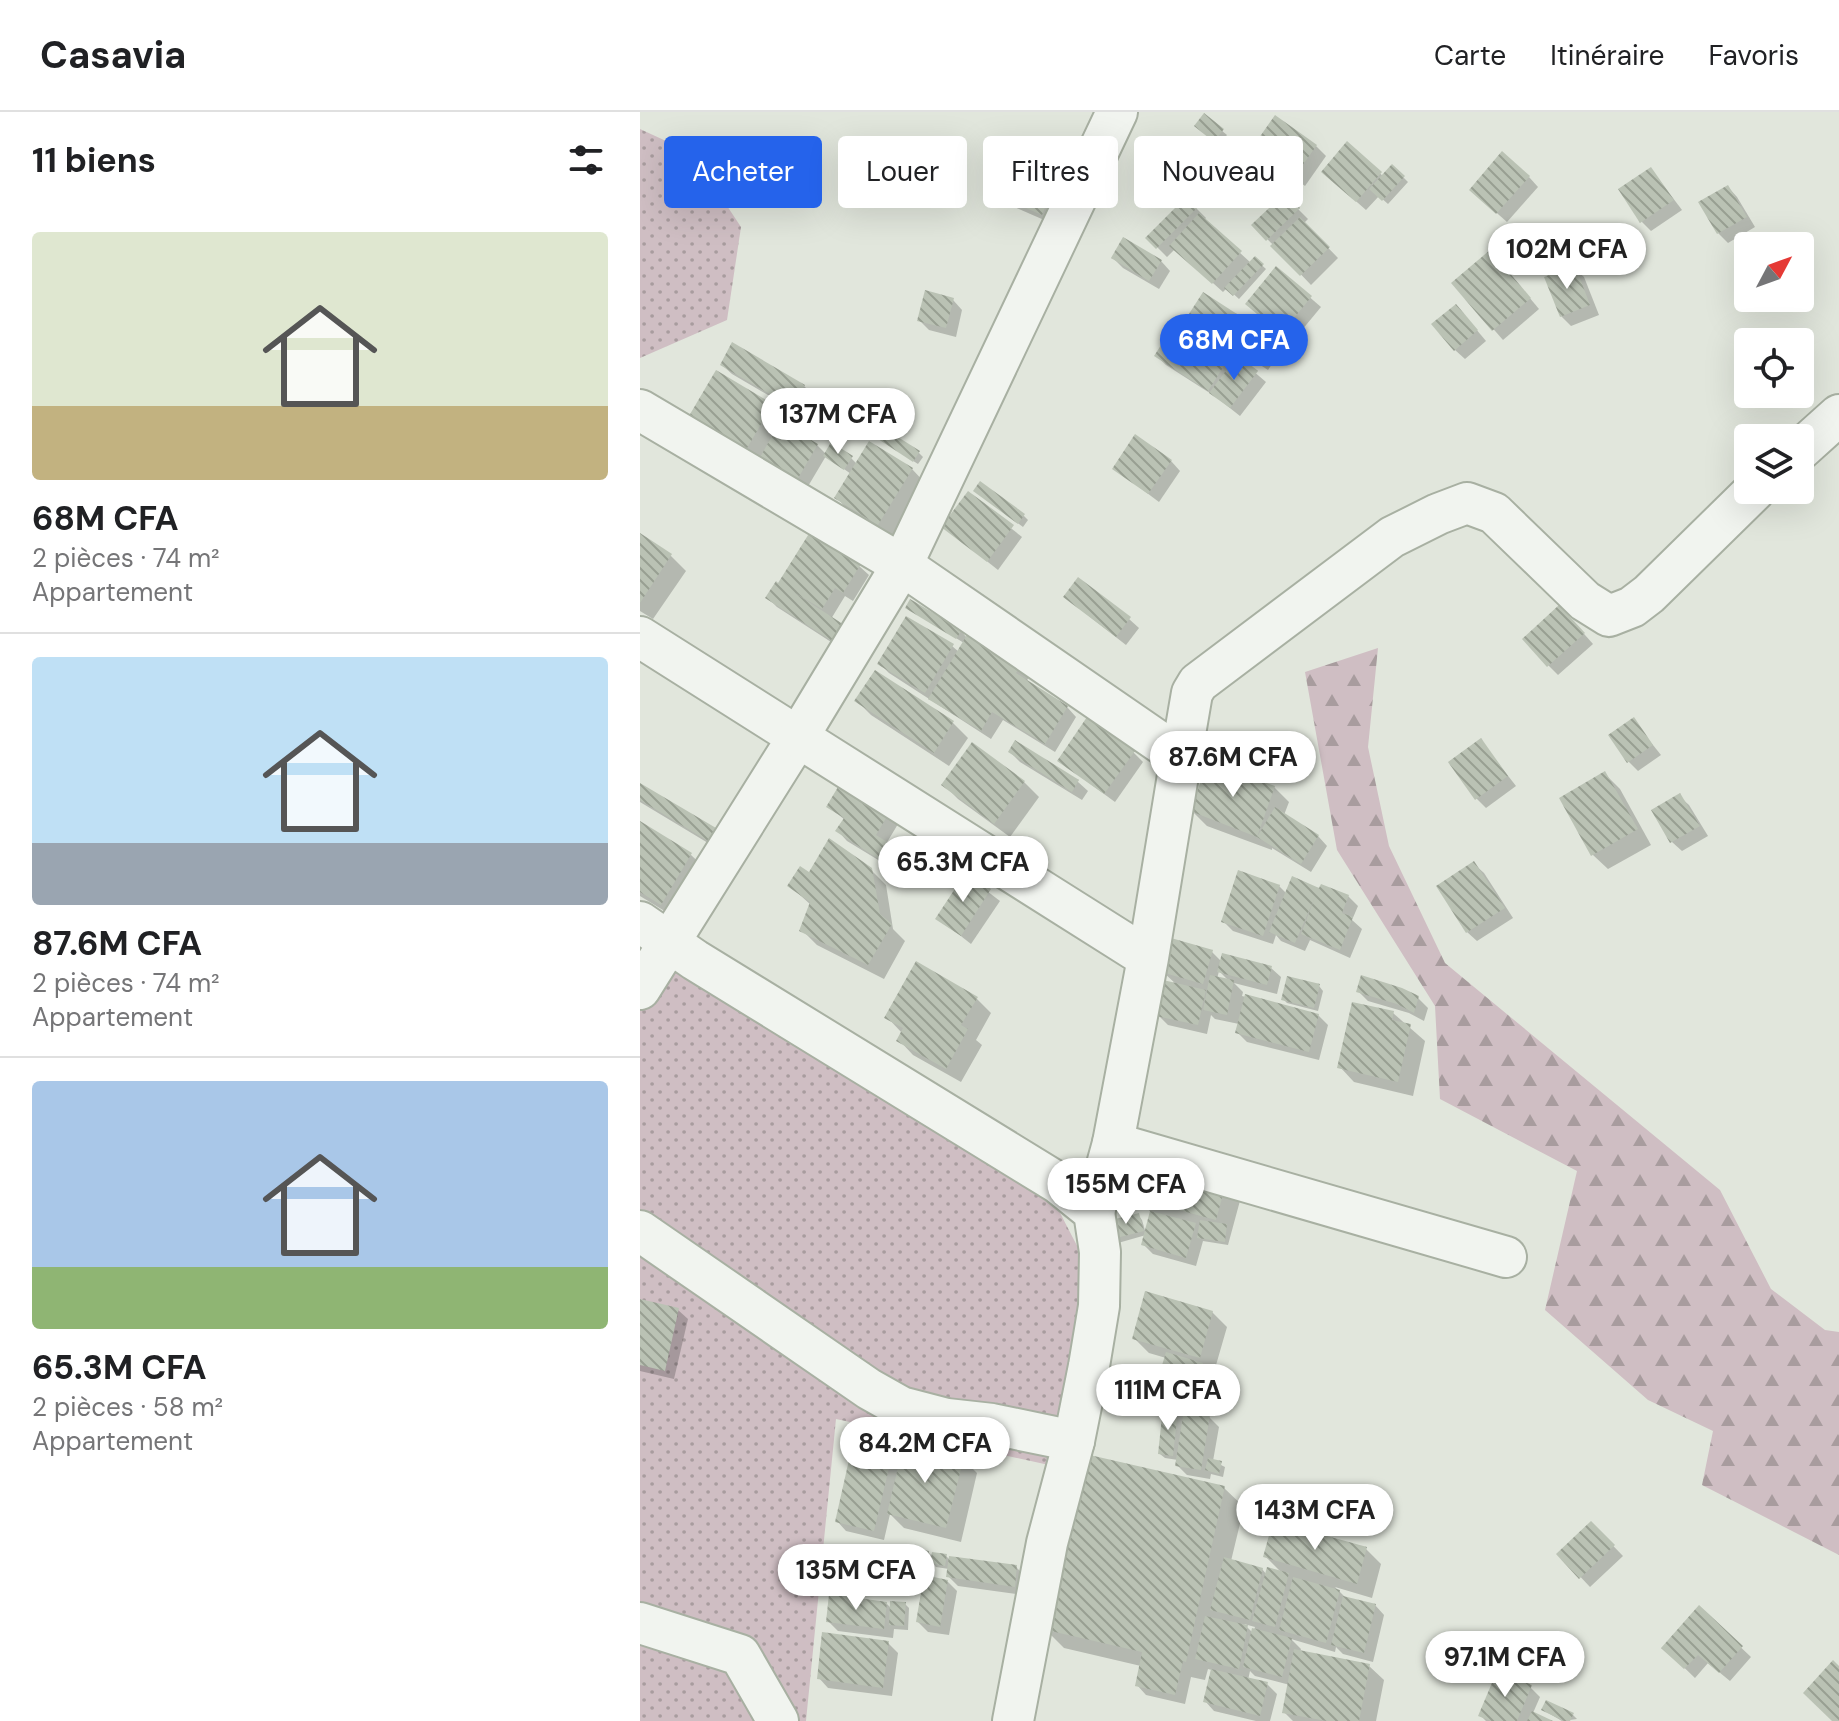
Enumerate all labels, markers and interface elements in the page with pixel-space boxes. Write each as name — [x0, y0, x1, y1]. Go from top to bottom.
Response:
text: Casavia — [40, 30, 186, 80]
text: Carte — [1434, 37, 1506, 74]
text: Itinéraire — [1550, 37, 1664, 74]
text: Favoris — [1708, 37, 1799, 74]
chip: Acheter — [664, 136, 822, 208]
chip: Louer — [838, 136, 967, 208]
chip: Filtres — [983, 136, 1118, 208]
chip: Nouveau — [1134, 136, 1303, 208]
text: 11 biens — [32, 138, 156, 183]
icon: filters — [564, 138, 608, 182]
pin: 102M CFA — [1484, 223, 1650, 291]
text: 102M CFA — [1506, 232, 1628, 266]
north arrow — [1734, 232, 1814, 312]
map controls — [1734, 232, 1814, 504]
icon: home — [248, 284, 392, 428]
pin: 68M CFA — [1160, 314, 1308, 382]
text: 68M CFA — [1178, 323, 1290, 357]
button: locate — [1734, 328, 1814, 408]
pin: 137M CFA — [755, 388, 921, 456]
text: 137M CFA — [779, 397, 897, 431]
button: layers — [1734, 424, 1814, 504]
text: 68M CFA — [32, 496, 179, 541]
text: 2 pièces · 74 m² — [32, 541, 220, 575]
text: Appartement — [32, 575, 193, 609]
icon: home — [248, 709, 392, 853]
pin: 87.6M CFA — [1141, 731, 1325, 799]
text: 87.6M CFA — [1168, 740, 1298, 774]
pin: 65.3M CFA — [871, 836, 1055, 904]
text: 65.3M CFA — [896, 845, 1030, 879]
text: 87.6M CFA — [32, 921, 202, 966]
text: 2 pièces · 74 m² — [32, 966, 220, 1000]
text: Appartement — [32, 1000, 193, 1034]
icon: home — [248, 1133, 392, 1277]
pin: 155M CFA — [1043, 1158, 1209, 1226]
text: 155M CFA — [1065, 1167, 1187, 1201]
text: 65.3M CFA — [32, 1345, 207, 1390]
pin: 111M CFA — [1085, 1364, 1251, 1432]
text: 111M CFA — [1114, 1373, 1222, 1407]
text: 2 pièces · 58 m² — [32, 1390, 223, 1424]
pin: 84.2M CFA — [833, 1417, 1017, 1485]
text: Appartement — [32, 1424, 193, 1458]
text: 84.2M CFA — [858, 1426, 992, 1460]
pin: 143M CFA — [1232, 1484, 1398, 1552]
text: 143M CFA — [1254, 1493, 1376, 1527]
pin: 135M CFA — [773, 1544, 939, 1612]
text: 135M CFA — [796, 1553, 916, 1587]
pin: 97.1M CFA — [1413, 1631, 1597, 1699]
text: 97.1M CFA — [1443, 1640, 1567, 1674]

